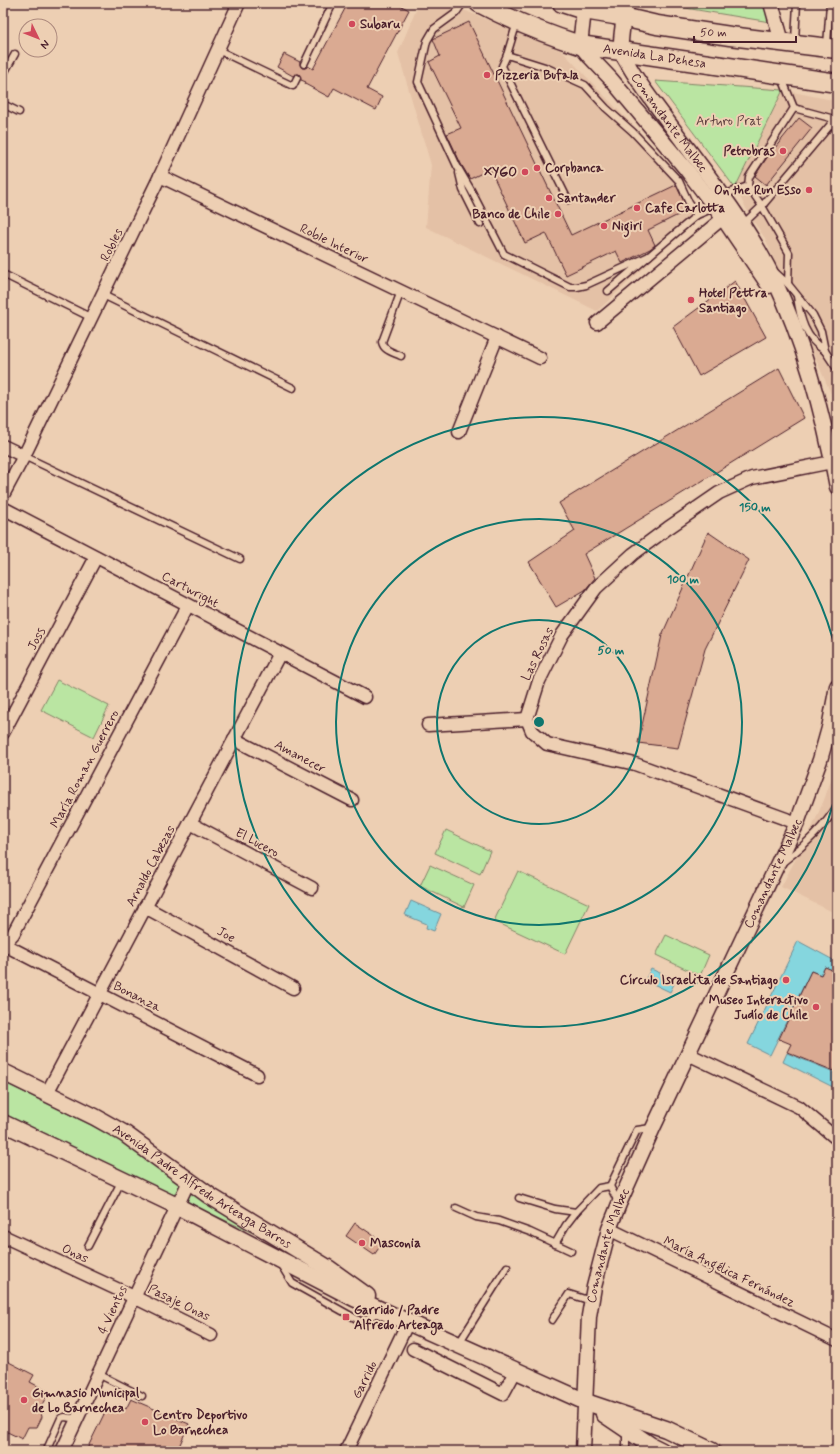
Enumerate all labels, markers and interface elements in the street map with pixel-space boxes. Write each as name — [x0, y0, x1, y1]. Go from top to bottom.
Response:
place label: Subaru — [360, 16, 400, 33]
north arrow — [18, 18, 58, 58]
scale bar — [694, 18, 796, 44]
marker: Subaru — [347, 19, 357, 29]
text: 50 m — [700, 25, 727, 41]
text: N — [37, 37, 52, 52]
street label: Avenida La Dehesa — [602, 40, 707, 72]
place label: Pizzeria Bufala — [495, 67, 579, 84]
marker: Pizzeria Bufala — [482, 70, 492, 80]
street label: Comandante Malbec — [627, 70, 711, 176]
park label: Arturo Prat — [696, 113, 762, 130]
place label: Petrobras — [723, 143, 775, 160]
marker: Petrobras — [778, 146, 788, 156]
place label: Corpbanca — [545, 160, 604, 177]
marker: Corpbanca — [532, 163, 542, 173]
place label: XYGO — [484, 164, 517, 181]
marker: XYGO — [520, 167, 530, 177]
place label: On the Run Esso — [714, 182, 801, 199]
marker: On the Run Esso — [804, 185, 814, 195]
place label: Santander — [557, 190, 616, 207]
marker: Santander — [544, 193, 554, 203]
place label: Cafe Carlotta — [645, 200, 726, 217]
marker: Cafe Carlotta — [632, 203, 642, 213]
place label: Banco de Chile — [472, 206, 550, 223]
marker: Banco de Chile — [553, 209, 563, 219]
place label: Nigiri — [612, 218, 642, 238]
street label: Roble Interior — [297, 220, 372, 268]
marker: Nigiri — [599, 221, 609, 231]
street label: Robles — [97, 225, 127, 264]
place label: Hotel Pettra Santiago — [699, 285, 768, 318]
marker: Hotel Pettra Santiago — [686, 295, 696, 305]
text: 150 m — [739, 500, 771, 516]
street label: Cartwright — [158, 568, 222, 613]
text: 100 m — [667, 572, 700, 588]
street label: Las Rosas — [518, 624, 558, 684]
street label: Joss — [24, 625, 50, 653]
text: 50 m — [598, 643, 625, 659]
street label: María Roman Guerrero — [47, 707, 123, 831]
centre of rings — [532, 715, 546, 729]
street label: Amanecer — [271, 736, 329, 778]
street label: Comandante Malbec — [740, 817, 806, 931]
street label: Arnaldo Cabezas — [122, 822, 180, 910]
street label: El Lucero — [232, 824, 282, 862]
street label: Joe — [214, 923, 238, 947]
place label: Círculo Israelita de Santiago — [620, 972, 779, 990]
marker: Círculo Israelita de Santiago — [781, 975, 791, 985]
street label: Bonanza — [110, 978, 164, 1016]
place label: Museo Interactivo Judío de Chile — [709, 992, 809, 1024]
marker: Museo Interactivo Judío de Chile — [811, 1002, 821, 1012]
street label: Avenida Padre Alfredo Arteaga Barros — [109, 1120, 295, 1252]
street label: Comandante Malbec — [583, 1186, 633, 1305]
street label: María Angélica Fernández — [659, 1233, 798, 1313]
place label: Masconia — [370, 1235, 421, 1252]
marker: Masconia — [357, 1238, 367, 1248]
street label: Onas — [59, 1240, 91, 1268]
street label: Pasaje Onas — [145, 1281, 213, 1325]
street label: 4 Vientos — [94, 1283, 132, 1337]
place label: Garrido / Padre Alfredo Arteaga — [354, 1302, 444, 1336]
marker: Garrido / Padre Alfredo Arteaga — [341, 1312, 351, 1322]
street label: Garrido — [349, 1358, 381, 1402]
place label: Gimnasio Municipal de Lo Barnechea — [32, 1385, 140, 1417]
marker: Gimnasio Municipal de Lo Barnechea — [19, 1395, 29, 1405]
place label: Centro Deportivo Lo Barnechea — [153, 1407, 248, 1439]
marker: Centro Deportivo Lo Barnechea — [140, 1417, 150, 1427]

